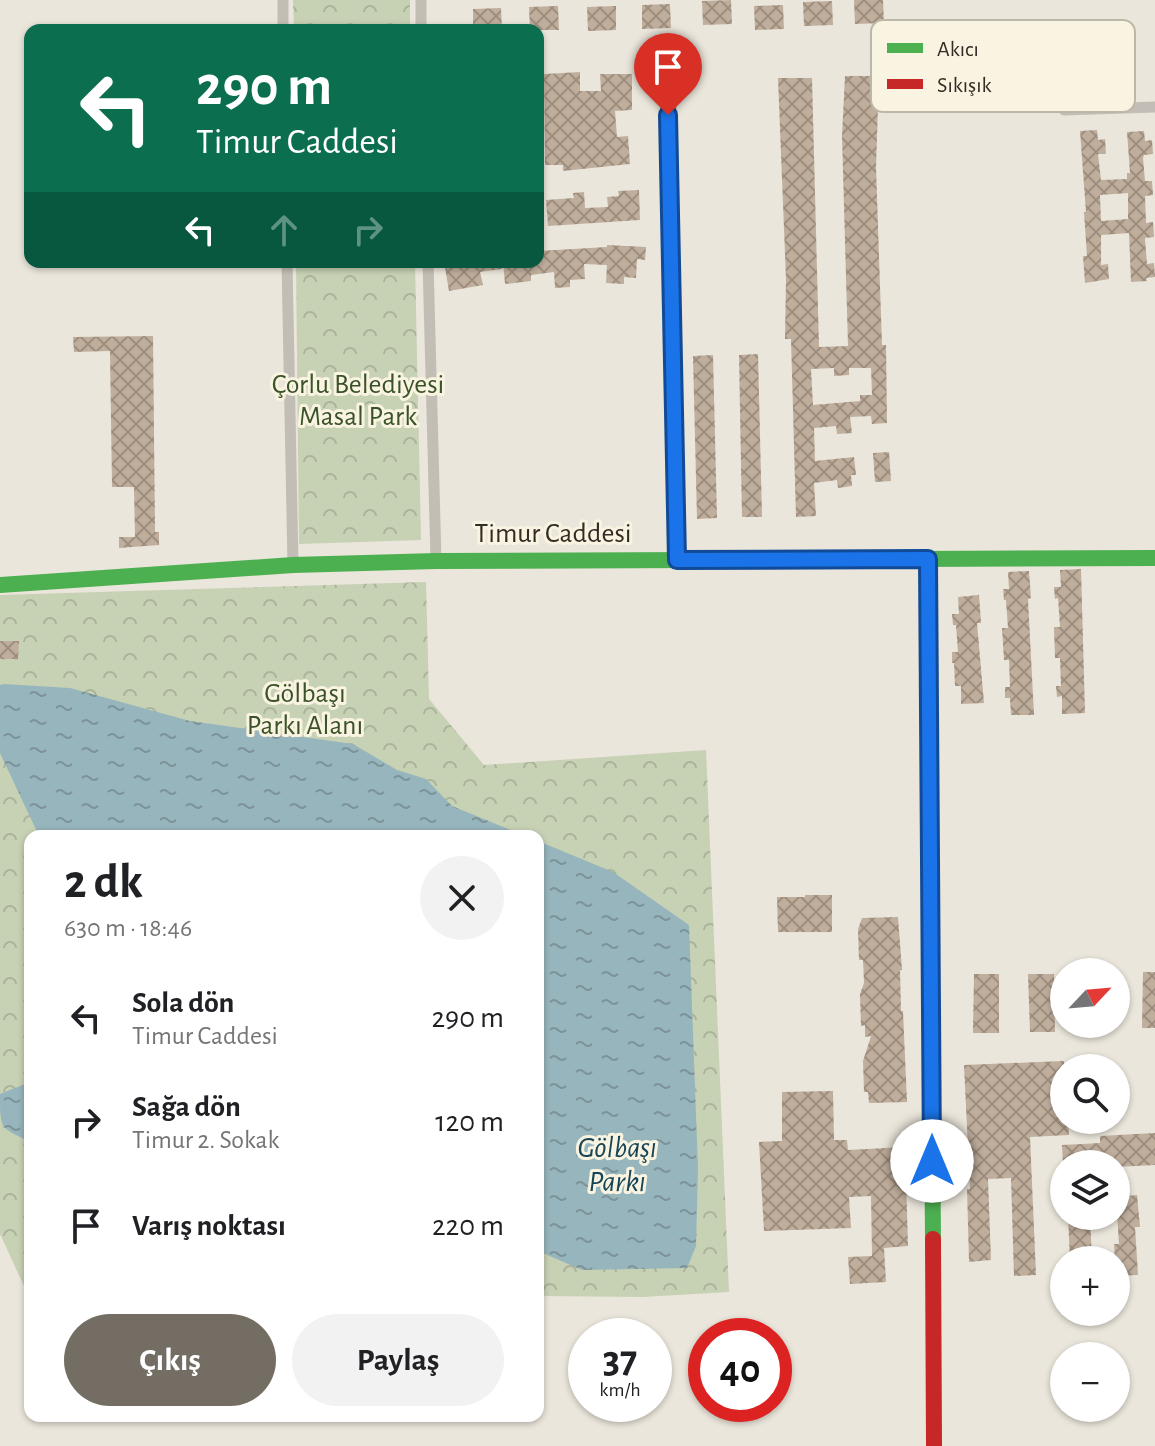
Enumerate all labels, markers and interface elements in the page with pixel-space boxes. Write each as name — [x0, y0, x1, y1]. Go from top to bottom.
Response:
legend — [871, 20, 1135, 112]
pin — [634, 33, 702, 115]
text: Akıcı — [937, 38, 979, 60]
icon: arrive — [646, 45, 690, 89]
icon: left — [64, 56, 168, 160]
text: 290 m — [196, 59, 332, 115]
text: Sıkışık — [937, 74, 992, 96]
text: Timur Caddesi — [196, 124, 398, 160]
icon: left — [178, 208, 222, 252]
icon: ahead — [262, 208, 306, 252]
icon: right — [346, 208, 390, 252]
park label: Çorlu Belediyesi Masal Park — [272, 371, 444, 431]
street label: Timur Caddesi — [474, 520, 632, 548]
park label: Gölbaşı Parkı Alanı — [247, 680, 363, 740]
button: close — [420, 856, 504, 940]
text: 2 dk — [64, 859, 143, 907]
text: 630 m · 18:46 — [64, 915, 192, 941]
north arrow — [1050, 958, 1130, 1038]
map controls — [1050, 958, 1130, 1422]
text: Sola dön — [132, 988, 234, 1018]
icon: left — [64, 996, 108, 1040]
text: 290 m — [431, 1003, 504, 1033]
text: Timur Caddesi — [132, 1023, 278, 1049]
button: search — [1050, 1054, 1130, 1134]
text: Sağa dön — [132, 1092, 241, 1122]
icon: right — [64, 1100, 108, 1144]
text: 120 m — [435, 1107, 504, 1137]
position arrow — [890, 1119, 974, 1203]
text: Timur 2. Sokak — [132, 1127, 279, 1153]
water label: Gölbaşı Parkı — [578, 1133, 656, 1197]
button: layers — [1050, 1150, 1130, 1230]
icon: arrive — [64, 1204, 108, 1248]
text: Varış noktası — [132, 1211, 286, 1241]
text: 220 m — [432, 1211, 504, 1241]
button: + — [1050, 1246, 1130, 1326]
button: Çıkış — [64, 1314, 276, 1406]
button: Paylaş — [292, 1314, 504, 1406]
speed limit sign: 40 — [688, 1318, 792, 1422]
text: 37 — [603, 1340, 637, 1380]
button: − — [1050, 1342, 1130, 1422]
text: km/h — [599, 1380, 641, 1400]

